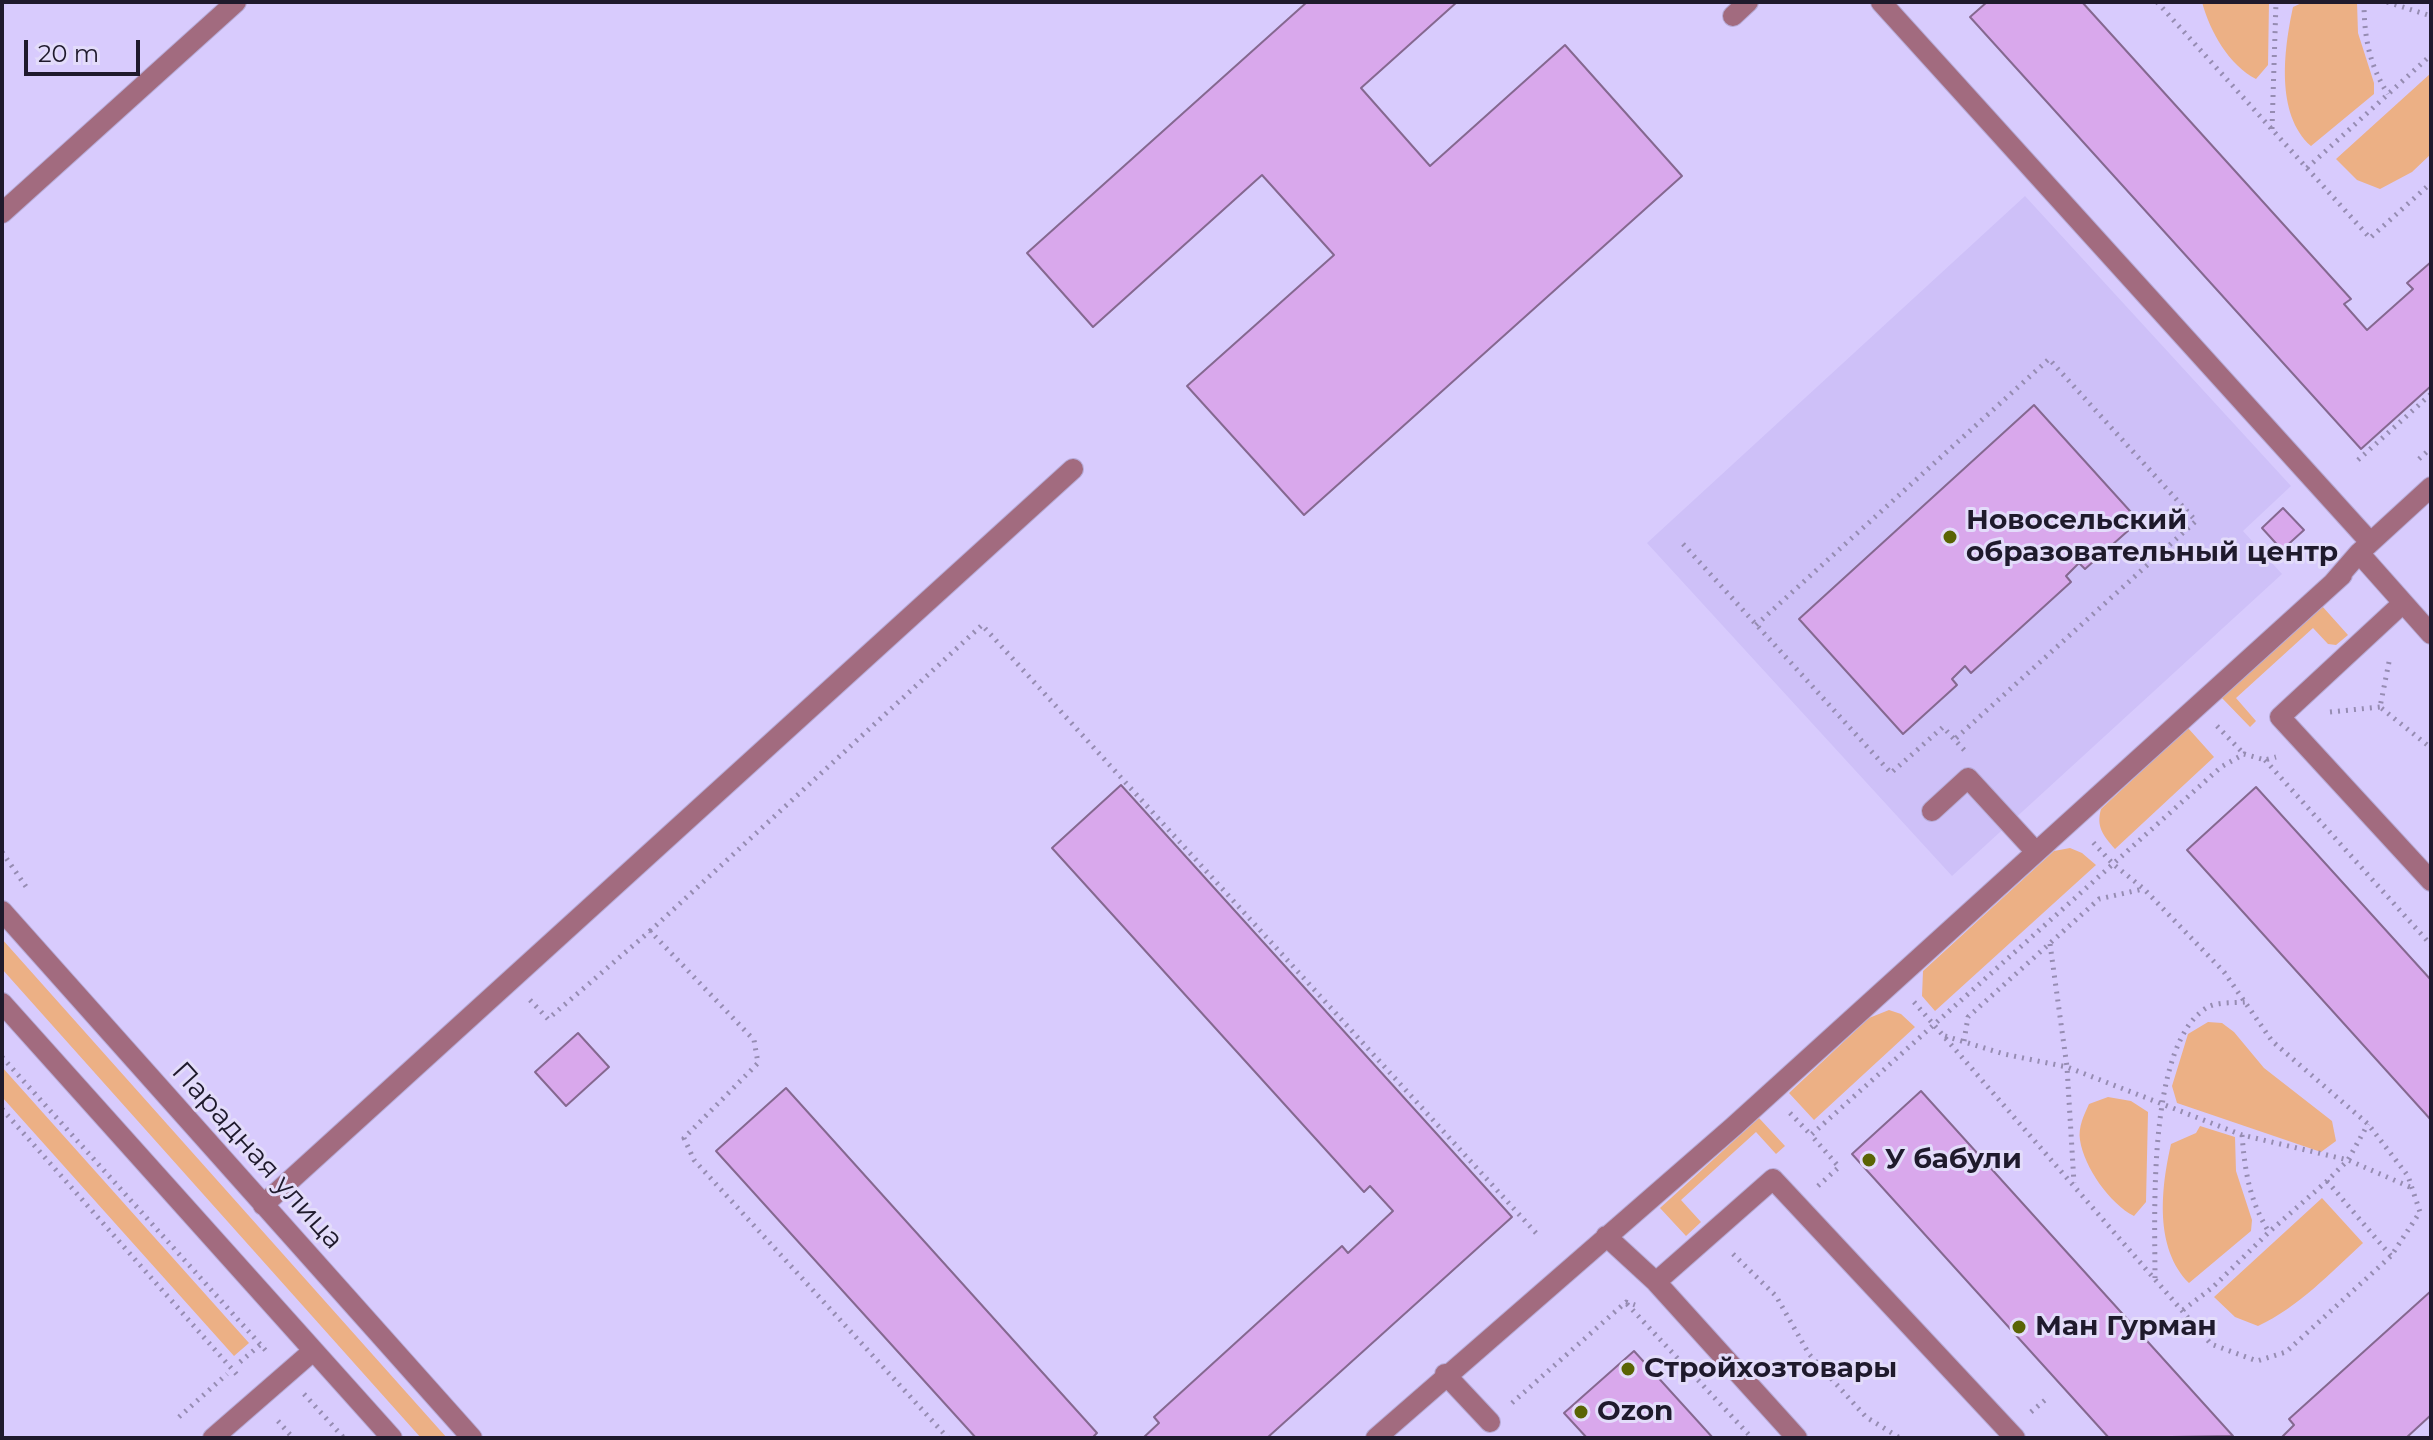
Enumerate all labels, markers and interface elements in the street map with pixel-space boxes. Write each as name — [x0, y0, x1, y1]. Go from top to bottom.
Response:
scale bar — [28, 24, 144, 74]
text: 20 m — [38, 39, 99, 68]
place label: Новосельский образовательный центр — [1966, 504, 2338, 570]
marker: Новосельский образовательный центр — [1941, 528, 1959, 546]
street label: Парадная улица — [164, 1056, 350, 1256]
place label: У бабули — [1885, 1143, 2022, 1177]
marker: У бабули — [1860, 1151, 1878, 1169]
place label: Ман Гурман — [2035, 1310, 2217, 1344]
marker: Ман Гурман — [2010, 1318, 2028, 1336]
place label: Стройхозтовары — [1644, 1352, 1897, 1386]
marker: Стройхозтовары — [1619, 1360, 1637, 1378]
place label: Ozon — [1597, 1395, 1673, 1429]
marker: Ozon — [1572, 1403, 1590, 1421]

